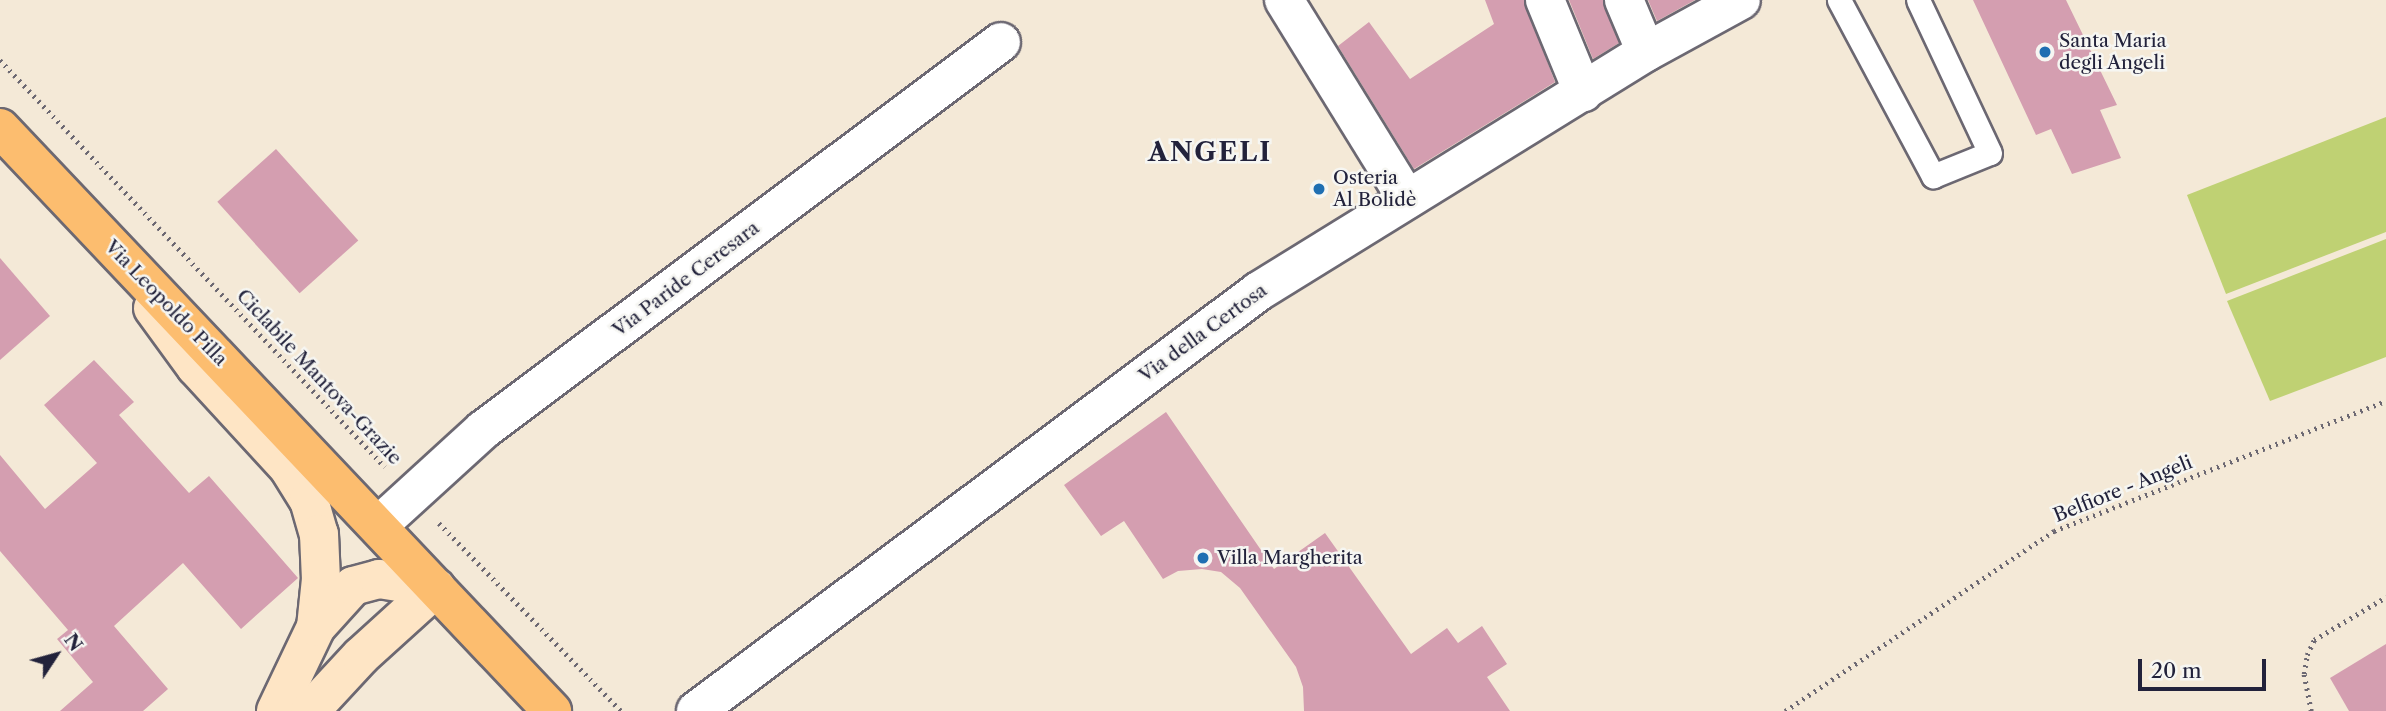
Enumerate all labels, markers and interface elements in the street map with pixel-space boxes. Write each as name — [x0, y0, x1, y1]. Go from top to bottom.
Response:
place label: Santa Maria degli Angeli — [2059, 30, 2167, 74]
marker: Santa Maria degli Angeli — [2037, 44, 2053, 60]
district label: ANGELI — [1149, 137, 1271, 169]
place label: Osteria Al Bolidè — [1333, 167, 1416, 211]
marker: Osteria Al Bolidè — [1311, 181, 1327, 197]
street label: Via Paride Ceresara — [608, 216, 764, 342]
street label: Via Leopoldo Pilla — [100, 235, 232, 371]
street label: Via della Certosa — [1134, 279, 1272, 387]
street label: Ciclabile Mantova-Grazie — [232, 285, 406, 469]
street label: Belfiore - Angeli — [2050, 451, 2196, 527]
place label: Villa Margherita — [1217, 547, 1363, 569]
marker: Villa Margherita — [1195, 550, 1211, 566]
north arrow — [21, 620, 91, 690]
text: N — [59, 629, 88, 656]
scale bar — [2141, 644, 2269, 688]
text: 20 m — [2151, 658, 2202, 683]

